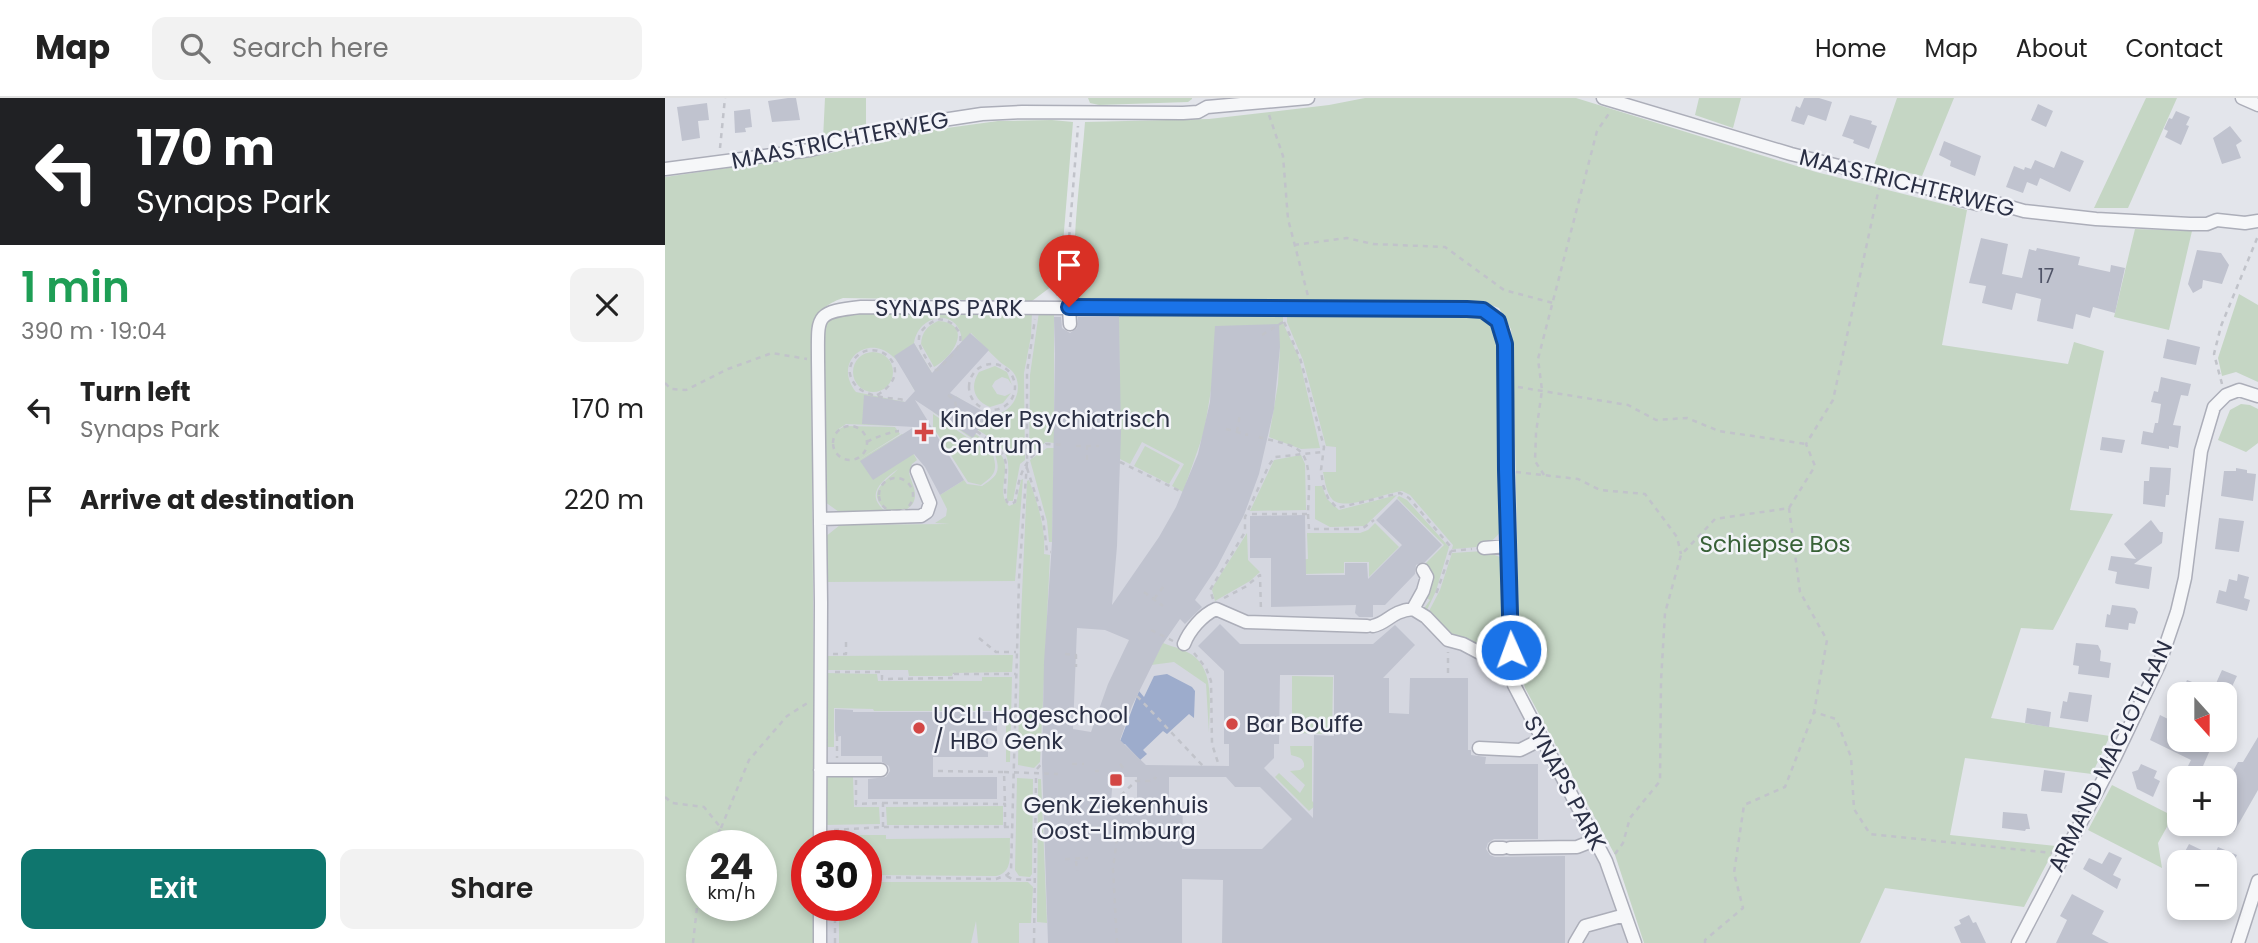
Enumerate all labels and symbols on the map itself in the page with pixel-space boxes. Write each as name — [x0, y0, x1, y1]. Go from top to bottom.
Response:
street label: MAASTRICHTERWEG — [729, 103, 951, 177]
street label: MAASTRICHTERWEG — [1796, 141, 2018, 225]
pin — [1039, 235, 1099, 307]
house number: 17 — [2038, 263, 2054, 290]
street label: SYNAPS PARK — [875, 292, 1023, 324]
place label: Kinder Psychiatrisch Centrum — [940, 403, 1170, 461]
marker: Kinder Psychiatrisch Centrum — [914, 422, 934, 442]
park label: Schiepse Bos — [1700, 528, 1850, 560]
position arrow — [1474, 613, 1548, 687]
street label: ARMAND MACLOTLAAN — [2040, 635, 2180, 877]
north arrow — [2167, 682, 2237, 752]
place label: UCLL Hogeschool / HBO Genk — [933, 699, 1129, 757]
place label: Bar Bouffe — [1246, 708, 1363, 740]
street label: SYNAPS PARK — [1516, 710, 1614, 856]
marker: Bar Bouffe — [1224, 716, 1240, 732]
marker: UCLL Hogeschool / HBO Genk — [911, 720, 927, 736]
marker: Genk Ziekenhuis Oost-Limburg — [1108, 772, 1124, 788]
place label: Genk Ziekenhuis Oost-Limburg — [1023, 789, 1209, 847]
speed limit sign: 30 — [791, 830, 882, 921]

